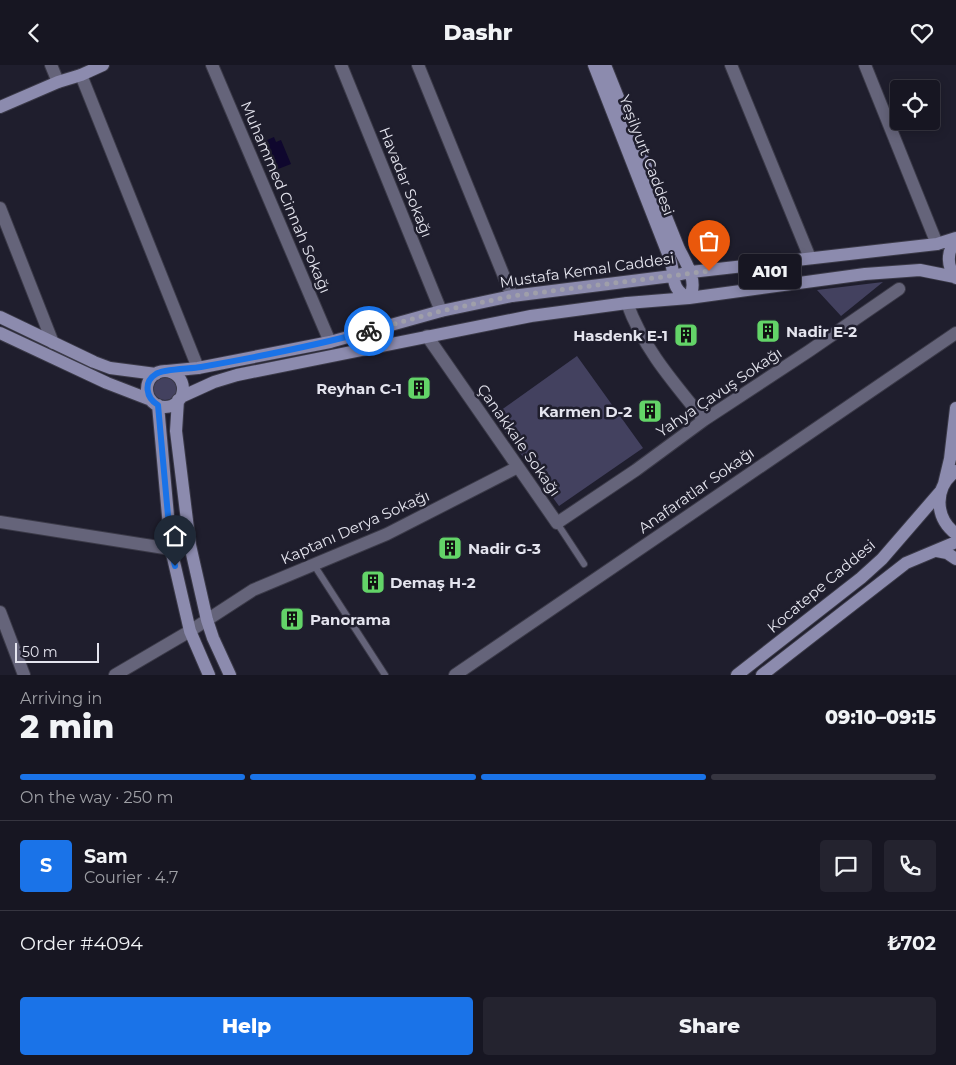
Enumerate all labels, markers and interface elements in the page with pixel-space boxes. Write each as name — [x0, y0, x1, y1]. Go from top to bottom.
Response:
icon: back — [20, 19, 48, 47]
text: Dashr — [443, 19, 513, 46]
icon: heart — [908, 19, 936, 47]
map controls — [890, 80, 940, 130]
button: locate — [890, 80, 940, 130]
street label: Yeşilyurt Caddesi — [615, 92, 679, 218]
street label: Muhammed Cinnah Sokağı — [237, 98, 335, 296]
street label: Havadar Sokağı — [375, 124, 437, 240]
pin — [688, 220, 730, 271]
icon: bag — [695, 227, 723, 255]
street label: Mustafa Kemal Caddesi — [498, 248, 676, 292]
callout: A101 — [739, 253, 802, 289]
text: A101 — [752, 262, 788, 281]
courier — [344, 306, 394, 356]
icon: bike — [355, 317, 383, 345]
building icon: Nadir E-2 — [755, 318, 781, 344]
building icon: Hasdenk E-1 — [673, 322, 699, 348]
place label: Nadir E-2 — [786, 322, 857, 341]
place label: Hasdenk E-1 — [573, 326, 668, 345]
street label: Yahya Çavuş Sokağı — [653, 343, 785, 441]
building icon: Reyhan C-1 — [406, 375, 432, 401]
place label: Reyhan C-1 — [316, 379, 402, 398]
street label: Çanakkale Sokağı — [473, 380, 565, 500]
building icon: Karmen D-2 — [637, 398, 663, 424]
place label: Karmen D-2 — [539, 402, 632, 421]
street label: Anafaratlar Sokağı — [634, 443, 758, 537]
street label: Kaptanı Derya Sokağı — [278, 486, 432, 568]
pin — [154, 515, 196, 566]
icon: home — [161, 522, 189, 550]
building icon: Nadir G-3 — [437, 535, 463, 561]
street label: Kocatepe Caddesi — [763, 535, 879, 637]
place label: Nadir G-3 — [468, 539, 541, 558]
building icon: Demaş H-2 — [360, 569, 386, 595]
place label: Demaş H-2 — [390, 573, 476, 592]
building icon: Panorama — [279, 606, 305, 632]
place label: Panorama — [310, 610, 390, 629]
scale bar — [15, 640, 99, 663]
text: 50 m — [22, 643, 58, 661]
text: Arriving in — [20, 689, 102, 708]
text: 09:10–09:15 — [825, 706, 936, 729]
text: 2 min — [20, 707, 114, 746]
text: On the way · 250 m — [20, 788, 173, 807]
button: chat — [820, 840, 872, 892]
button: phone — [884, 840, 936, 892]
text: Sam — [84, 845, 128, 868]
text: S — [40, 854, 52, 877]
text: Courier · 4.7 — [84, 868, 178, 887]
text: Order #4094 — [20, 932, 143, 955]
text: ₺702 — [887, 932, 936, 955]
button: Help — [20, 997, 473, 1055]
button: Share — [483, 997, 936, 1055]

